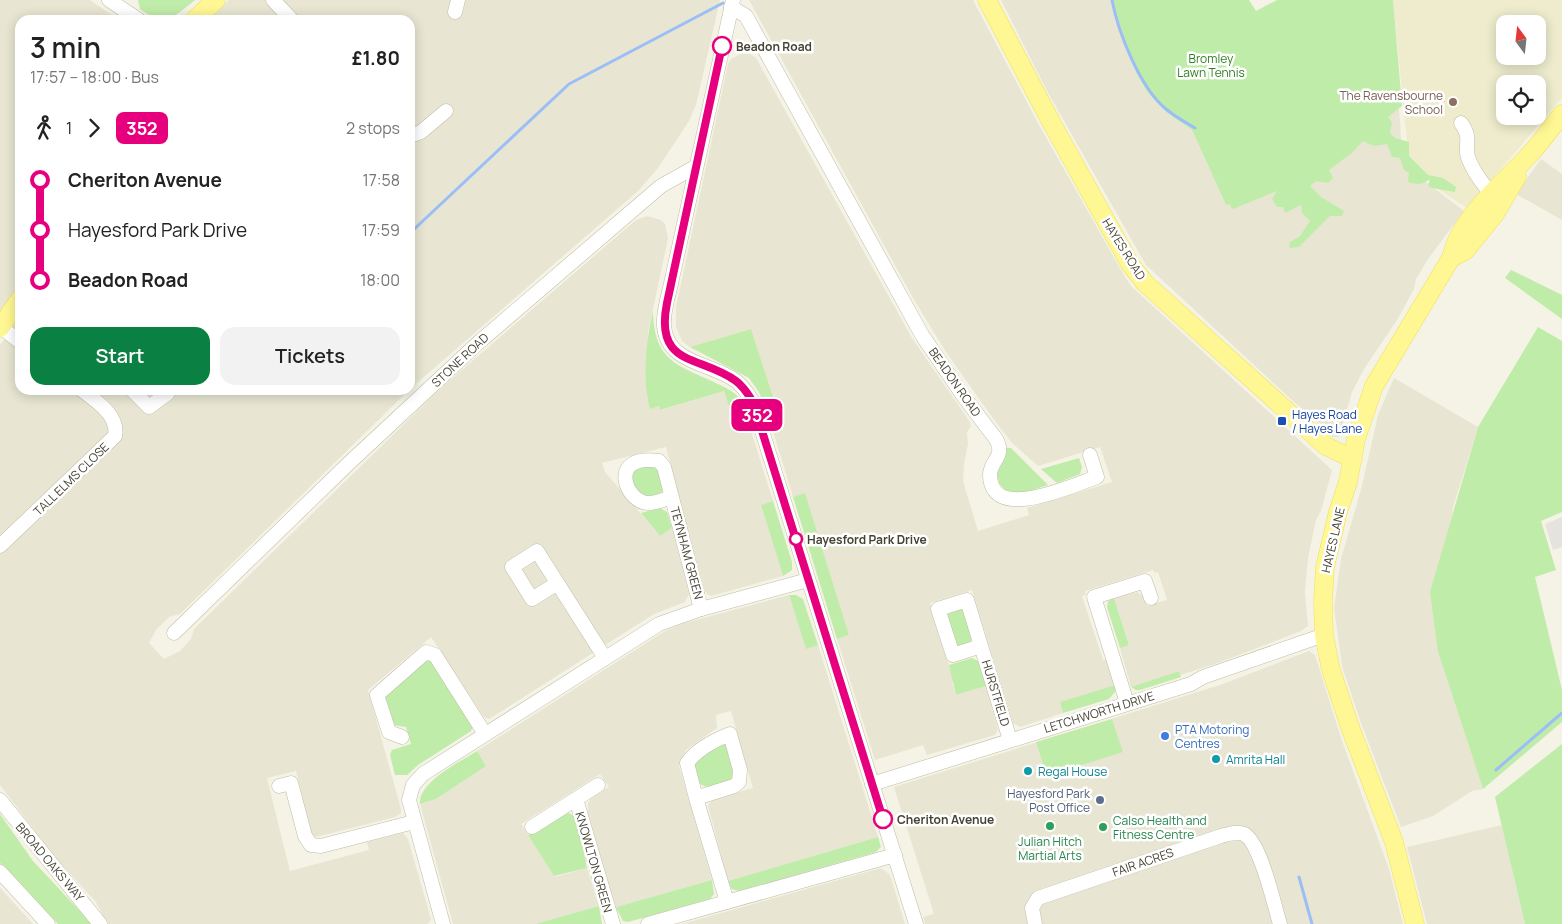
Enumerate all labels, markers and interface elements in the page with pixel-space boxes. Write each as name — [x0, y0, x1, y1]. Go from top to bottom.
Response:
north arrow — [1496, 15, 1546, 65]
map controls — [1496, 15, 1546, 125]
text: 3 min — [30, 28, 101, 66]
marker: Beadon Road — [712, 36, 732, 56]
place label: Beadon Road — [736, 38, 812, 55]
text: £1.80 — [352, 45, 400, 71]
park label: Bromley Lawn Tennis — [1177, 50, 1245, 81]
text: 17:57 – 18:00 · Bus — [30, 66, 159, 88]
button: locate — [1496, 75, 1546, 125]
place label: The Ravensbourne School — [1339, 87, 1443, 118]
marker: The Ravensbourne School — [1447, 96, 1459, 108]
icon: walk — [30, 114, 58, 142]
icon: forward — [80, 114, 108, 142]
text: 352 — [126, 116, 158, 140]
text: 1 — [66, 117, 72, 139]
text: 2 stops — [346, 117, 400, 139]
text: Cheriton Avenue — [68, 167, 222, 193]
text: 17:58 — [362, 169, 400, 191]
street label: HAYES ROAD — [1098, 215, 1150, 283]
text: Hayesford Park Drive — [68, 217, 247, 243]
text: 17:59 — [362, 219, 400, 241]
text: Beadon Road — [68, 267, 188, 293]
text: 18:00 — [360, 269, 400, 291]
button: Start — [30, 327, 210, 385]
button: Tickets — [220, 327, 400, 385]
street label: STONE ROAD — [428, 329, 492, 391]
street label: BEADON ROAD — [925, 344, 985, 420]
line badge: 352 — [728, 399, 786, 431]
text: 352 — [741, 403, 773, 427]
place label: Hayes Road / Hayes Lane — [1292, 406, 1362, 437]
marker: Hayes Road / Hayes Lane — [1276, 415, 1288, 427]
street label: TALL ELMS CLOSE — [30, 438, 113, 519]
street label: TEYNHAM GREEN — [666, 505, 708, 601]
street label: HAYES LANE — [1317, 505, 1349, 574]
place label: Hayesford Park Drive — [807, 531, 927, 548]
marker: Hayesford Park Drive — [789, 532, 803, 546]
street label: HURSTFIELD — [978, 658, 1014, 728]
street label: LETCHWORTH DRIVE — [1042, 687, 1156, 737]
place label: PTA Motoring Centres — [1175, 721, 1249, 752]
marker: PTA Motoring Centres — [1159, 730, 1171, 742]
place label: Amrita Hall — [1226, 751, 1285, 768]
marker: Amrita Hall — [1210, 753, 1222, 765]
place label: Regal House — [1038, 763, 1107, 780]
marker: Regal House — [1022, 765, 1034, 777]
place label: Hayesford Park Post Office — [1007, 785, 1091, 816]
marker: Hayesford Park Post Office — [1094, 794, 1106, 806]
marker: Cheriton Avenue — [873, 809, 893, 829]
street label: KNOWLTON GREEN — [571, 810, 617, 914]
place label: Cheriton Avenue — [897, 811, 994, 828]
place label: Calso Health and Fitness Centre — [1113, 812, 1207, 843]
street label: BROAD OAKS WAY — [12, 819, 88, 905]
marker: Julian Hitch Martial Arts — [1044, 820, 1056, 832]
marker: Calso Health and Fitness Centre — [1097, 821, 1109, 833]
place label: Julian Hitch Martial Arts — [1018, 833, 1082, 864]
street label: FAIR ACRES — [1110, 844, 1176, 880]

